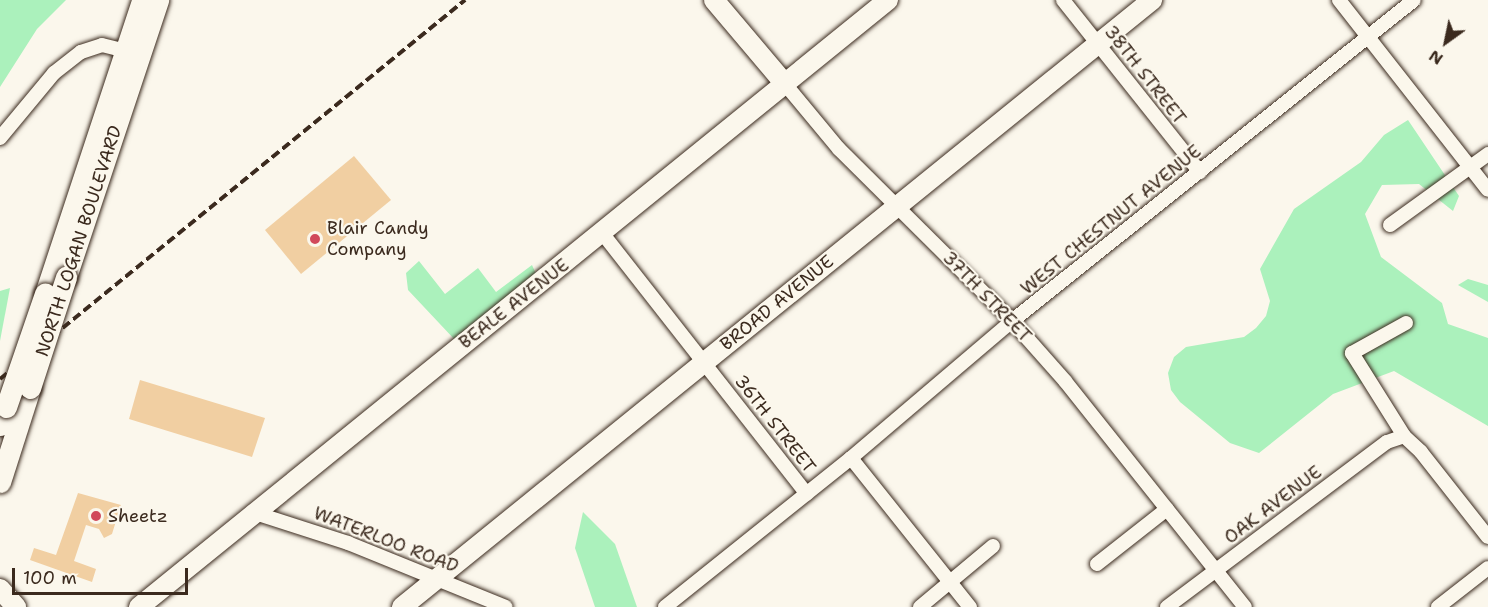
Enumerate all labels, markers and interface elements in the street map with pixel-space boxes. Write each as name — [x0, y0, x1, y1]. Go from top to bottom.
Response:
north arrow — [1416, 12, 1476, 72]
street label: 38TH STREET — [1100, 21, 1190, 129]
text: N — [1425, 45, 1447, 70]
street label: NORTH LOGAN BOULEVARD — [31, 123, 127, 359]
street label: WEST CHESTNUT AVENUE — [1016, 141, 1206, 299]
place label: Blair Candy Company — [327, 218, 429, 260]
marker: Blair Candy Company — [308, 232, 322, 246]
street label: 37TH STREET — [938, 247, 1036, 347]
street label: BROAD AVENUE — [716, 251, 838, 355]
street label: BEALE AVENUE — [455, 254, 573, 354]
street label: 36TH STREET — [730, 371, 820, 477]
street label: OAK AVENUE — [1220, 461, 1326, 549]
street label: WATERLOO ROAD — [310, 502, 462, 578]
place label: Sheetz — [108, 505, 168, 527]
marker: Sheetz — [89, 509, 103, 523]
scale bar — [15, 556, 190, 594]
text: 100 m — [23, 566, 77, 590]

